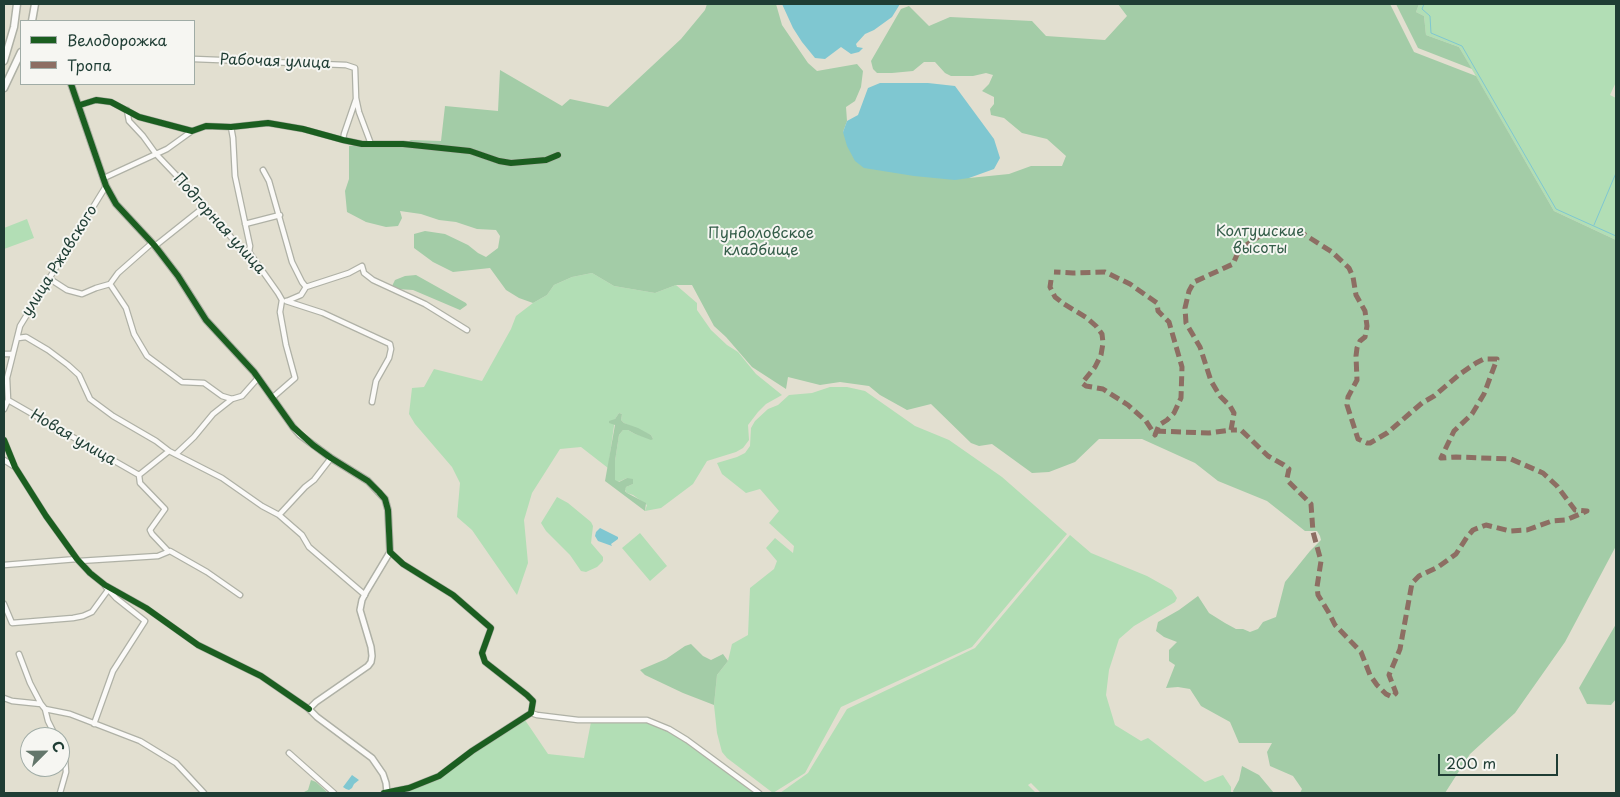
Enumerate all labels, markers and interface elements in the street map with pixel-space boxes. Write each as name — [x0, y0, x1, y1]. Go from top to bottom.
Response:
legend — [20, 20, 195, 85]
text: Велодорожка — [67, 28, 167, 51]
street label: Рабочая улица — [219, 51, 331, 73]
text: Тропа — [67, 53, 112, 76]
street label: Подгорная улица — [169, 170, 269, 278]
street label: улица Ржавского — [18, 202, 102, 320]
park label: Колтушские высоты — [1216, 223, 1304, 258]
park label: Пундоловское кладбище — [708, 225, 814, 260]
street label: Новая улица — [27, 406, 119, 470]
north arrow — [20, 727, 70, 777]
text: С — [47, 737, 70, 755]
scale bar — [1440, 744, 1560, 776]
text: 200 m — [1446, 751, 1496, 774]

